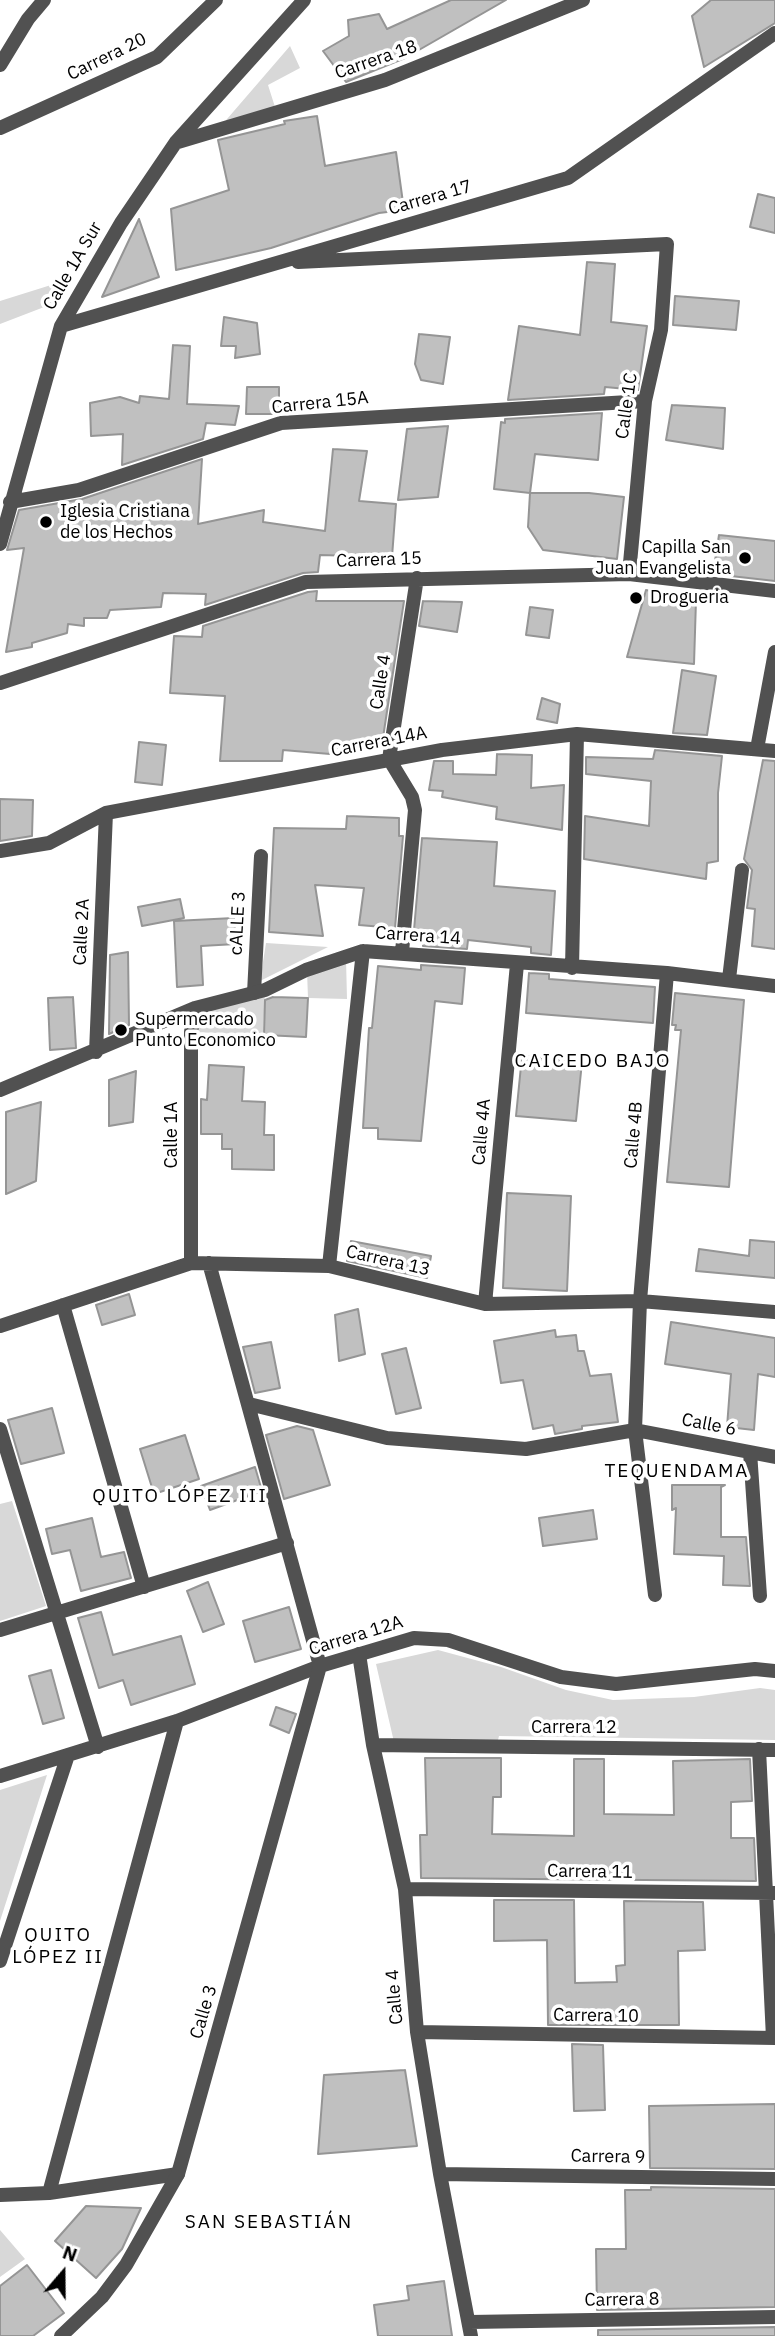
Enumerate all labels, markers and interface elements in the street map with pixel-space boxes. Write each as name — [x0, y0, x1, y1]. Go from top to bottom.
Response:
street label: Carrera 20 — [64, 28, 150, 86]
street label: Carrera 18 — [332, 36, 420, 84]
street label: Carrera 17 — [386, 176, 474, 220]
street label: Calle 1A Sur — [39, 218, 107, 314]
street label: Calle 1C — [612, 372, 642, 440]
street label: Carrera 15A — [270, 387, 370, 419]
place label: Iglesia Cristiana de los Hechos — [60, 501, 190, 544]
marker: Iglesia Cristiana de los Hechos — [38, 514, 54, 530]
place label: Capilla San Juan Evangelista — [595, 537, 731, 580]
street label: Carrera 15 — [336, 548, 422, 572]
marker: Capilla San Juan Evangelista — [737, 550, 753, 566]
place label: Drogueria — [650, 587, 729, 609]
marker: Drogueria — [628, 590, 644, 606]
street label: Calle 4 — [366, 653, 396, 711]
street label: Carrera 14A — [329, 722, 429, 762]
street label: cALLE 3 — [226, 890, 250, 956]
street label: Calle 2A — [69, 898, 95, 966]
street label: Carrera 14 — [374, 922, 462, 950]
place label: Supermercado Punto Economico — [135, 1009, 276, 1052]
marker: Supermercado Punto Economico — [113, 1022, 129, 1038]
district label: CAICEDO BAJO — [516, 1051, 670, 1073]
street label: Calle 4A — [468, 1098, 496, 1166]
street label: Calle 4B — [620, 1101, 648, 1169]
street label: Calle 1A — [161, 1102, 183, 1168]
street label: Carrera 13 — [344, 1241, 432, 1281]
street label: Calle 6 — [680, 1409, 738, 1441]
district label: TEQUENDAMA — [606, 1461, 748, 1483]
district label: QUITO LÓPEZ III — [94, 1486, 266, 1508]
street label: Carrera 12A — [306, 1611, 406, 1661]
street label: Carrera 12 — [531, 1717, 617, 1739]
street label: Carrera 11 — [547, 1860, 633, 1884]
district label: QUITO LÓPEZ II — [13, 1925, 103, 1969]
street label: Calle 4 — [382, 1968, 408, 2026]
street label: Calle 3 — [186, 1982, 222, 2042]
street label: Carrera 10 — [553, 2004, 639, 2028]
street label: Carrera 9 — [570, 2146, 646, 2168]
district label: SAN SEBASTIÁN — [186, 2212, 352, 2234]
north arrow — [28, 2238, 98, 2308]
text: N — [60, 2240, 81, 2267]
street label: Carrera 8 — [584, 2289, 660, 2311]

